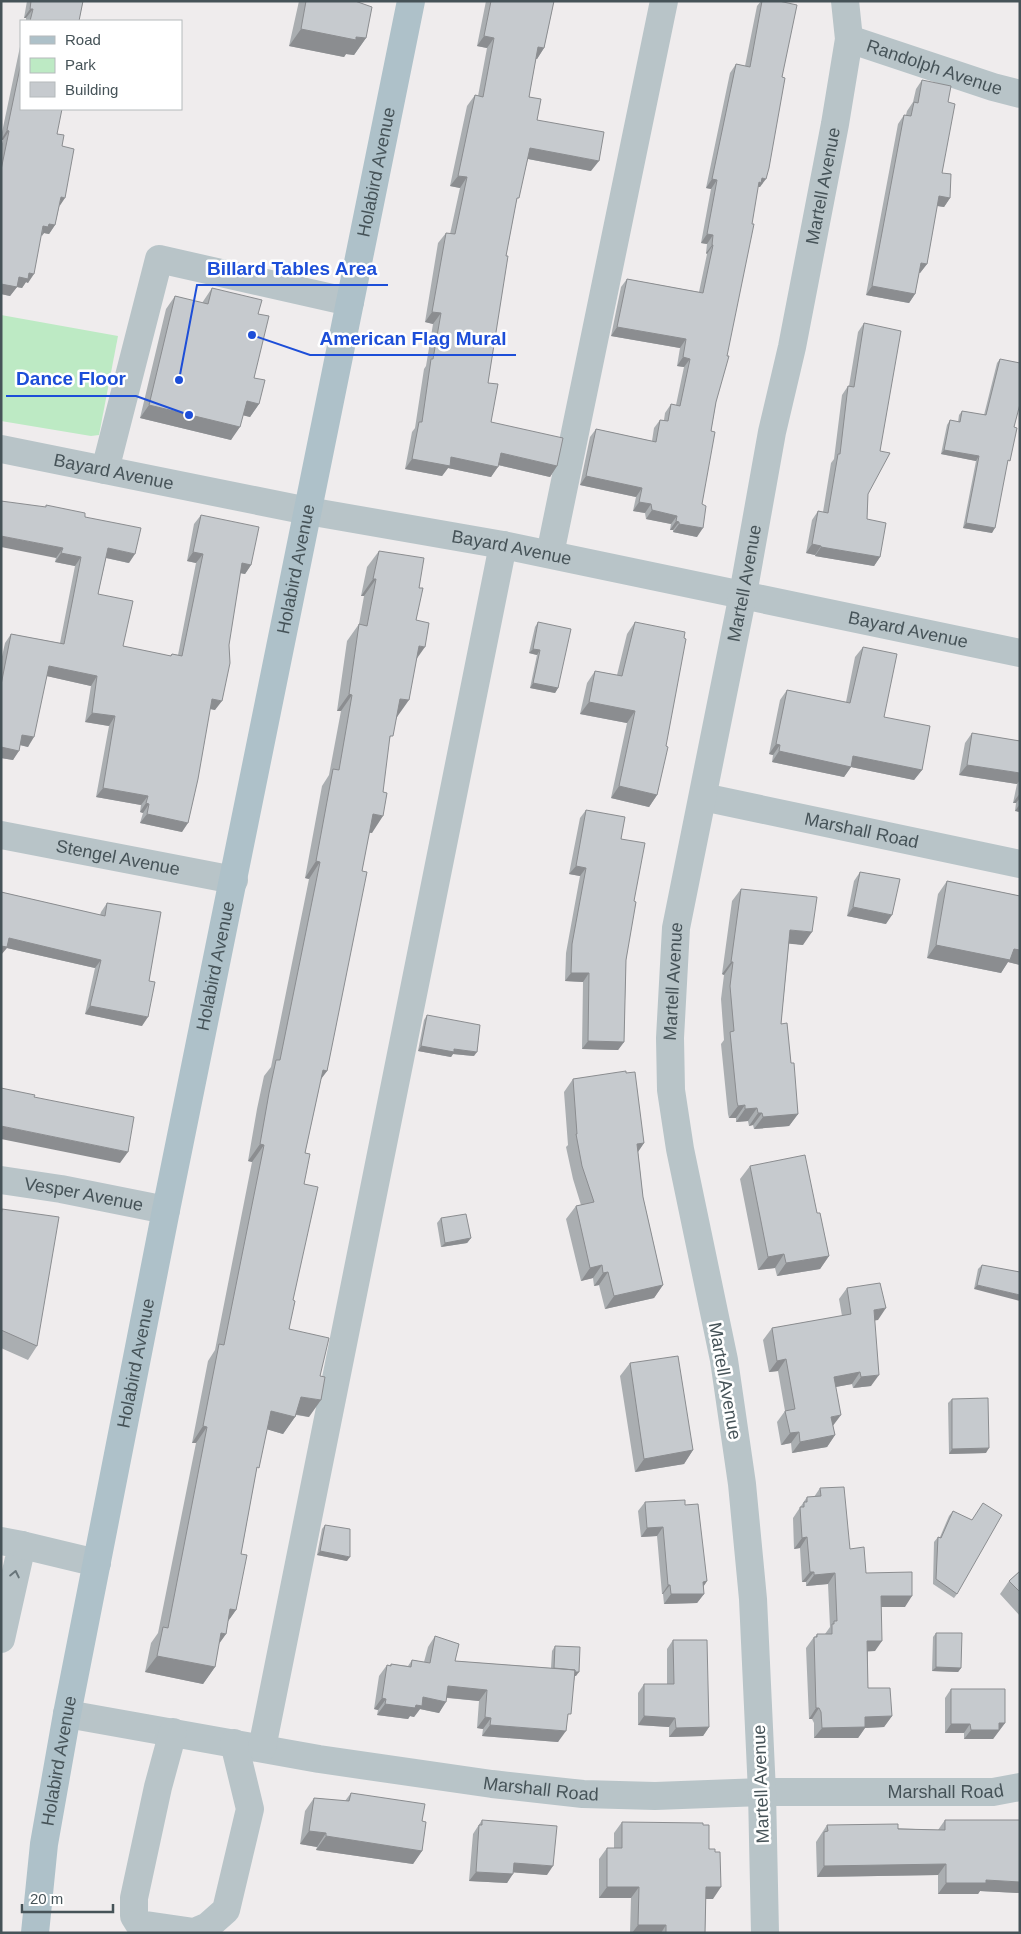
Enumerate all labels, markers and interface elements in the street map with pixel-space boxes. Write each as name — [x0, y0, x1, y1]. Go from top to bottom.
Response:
legend — [20, 20, 182, 110]
text: Road — [65, 31, 101, 48]
street label: Randolph Avenue — [864, 36, 1004, 99]
text: Park — [65, 56, 96, 73]
text: Building — [65, 81, 118, 98]
street label: Holabird Avenue — [353, 106, 399, 239]
street label: Martell Avenue — [802, 126, 844, 246]
callout: Billard Tables Area — [197, 251, 388, 285]
text: Billard Tables Area — [207, 258, 377, 279]
callout: American Flag Mural — [310, 321, 516, 355]
text: American Flag Mural — [320, 328, 506, 349]
callout: Dance Floor — [6, 362, 136, 396]
text: Dance Floor — [16, 368, 126, 389]
street label: Bayard Avenue — [52, 450, 175, 494]
street label: Holabird Avenue — [273, 503, 319, 636]
street label: Martell Avenue — [724, 523, 765, 644]
street label: Bayard Avenue — [450, 526, 573, 569]
street label: Bayard Avenue — [846, 607, 970, 652]
street label: Marshall Road — [803, 809, 920, 852]
street label: Stengel Avenue — [54, 836, 182, 879]
street label: Holabird Avenue — [193, 899, 238, 1033]
street label: Martell Avenue — [660, 920, 687, 1041]
street label: Vesper Avenue — [23, 1174, 145, 1215]
street label: Holabird Avenue — [113, 1297, 158, 1430]
street label: Martell Avenue — [705, 1321, 745, 1441]
one-way arrow — [9, 1570, 20, 1579]
street label: Holabird Avenue — [37, 1694, 80, 1827]
street label: Martell Avenue — [749, 1724, 773, 1844]
street label: Marshall Road — [482, 1773, 599, 1804]
street label: Marshall Road — [888, 1780, 1005, 1802]
scale bar — [22, 1882, 114, 1914]
text: 20 m — [30, 1890, 63, 1907]

